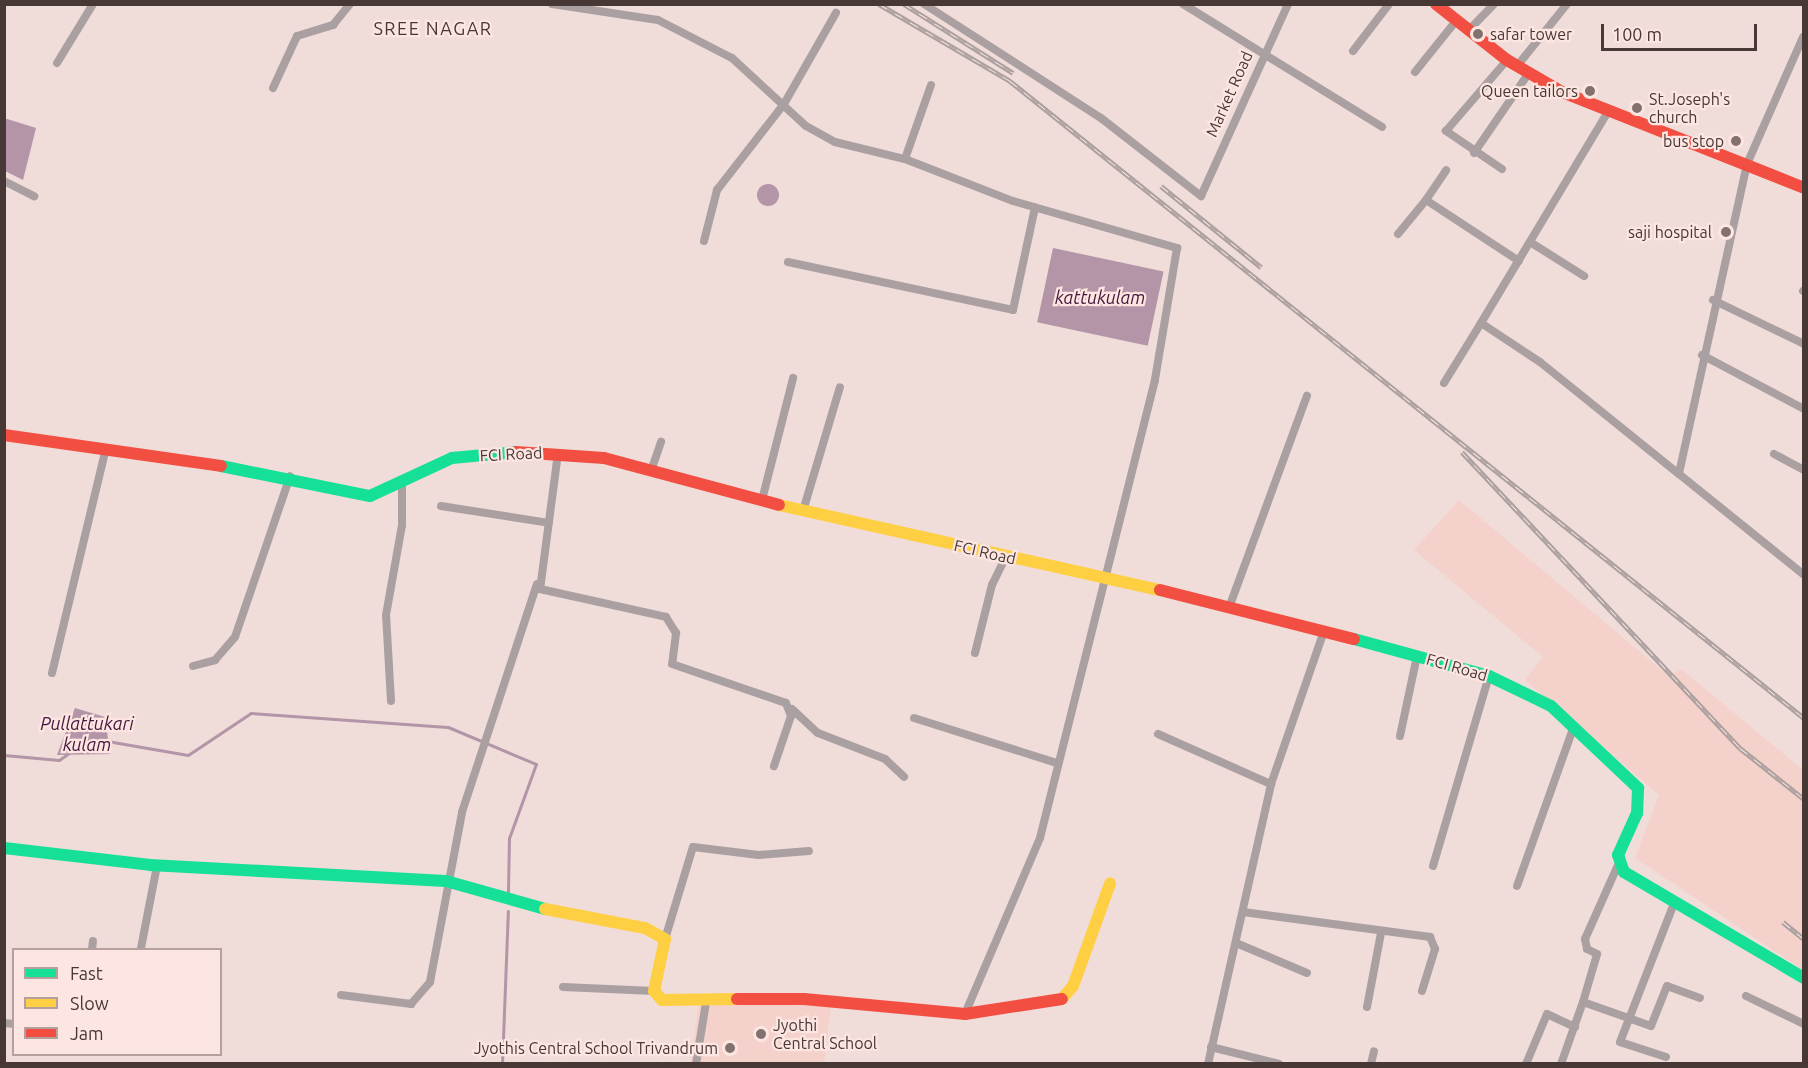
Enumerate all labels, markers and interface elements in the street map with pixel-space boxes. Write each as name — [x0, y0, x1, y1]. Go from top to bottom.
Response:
scale bar — [1604, 12, 1760, 50]
district label: SREE NAGAR — [373, 17, 493, 39]
place label: safar tower — [1490, 24, 1572, 44]
text: 100 m — [1612, 24, 1662, 44]
marker: safar tower — [1471, 27, 1485, 41]
street label: Market Road — [1202, 48, 1256, 140]
place label: Queen tailors — [1481, 81, 1578, 101]
marker: Queen tailors — [1583, 84, 1597, 98]
place label: St.Joseph's church — [1649, 89, 1730, 127]
marker: St.Joseph's church — [1630, 101, 1644, 115]
place label: bus stop — [1663, 131, 1724, 151]
marker: bus stop — [1729, 134, 1743, 148]
place label: saji hospital — [1628, 222, 1712, 242]
marker: saji hospital — [1717, 223, 1735, 241]
water label: kattukulam — [1055, 286, 1145, 308]
street label: FCI Road — [479, 443, 543, 465]
street label: FCI Road — [952, 536, 1018, 568]
street label: FCI Road — [1424, 649, 1490, 685]
water label: Pullattukari kulam — [40, 713, 134, 756]
legend — [12, 948, 222, 1056]
text: Fast — [70, 963, 103, 983]
text: Slow — [70, 993, 109, 1013]
place label: Jyothi Central School — [773, 1015, 877, 1053]
text: Jam — [70, 1023, 104, 1043]
marker: Jyothi Central School — [754, 1027, 768, 1041]
place label: Jyothis Central School Trivandrum — [474, 1038, 718, 1058]
marker: Jyothis Central School Trivandrum — [723, 1041, 737, 1055]

